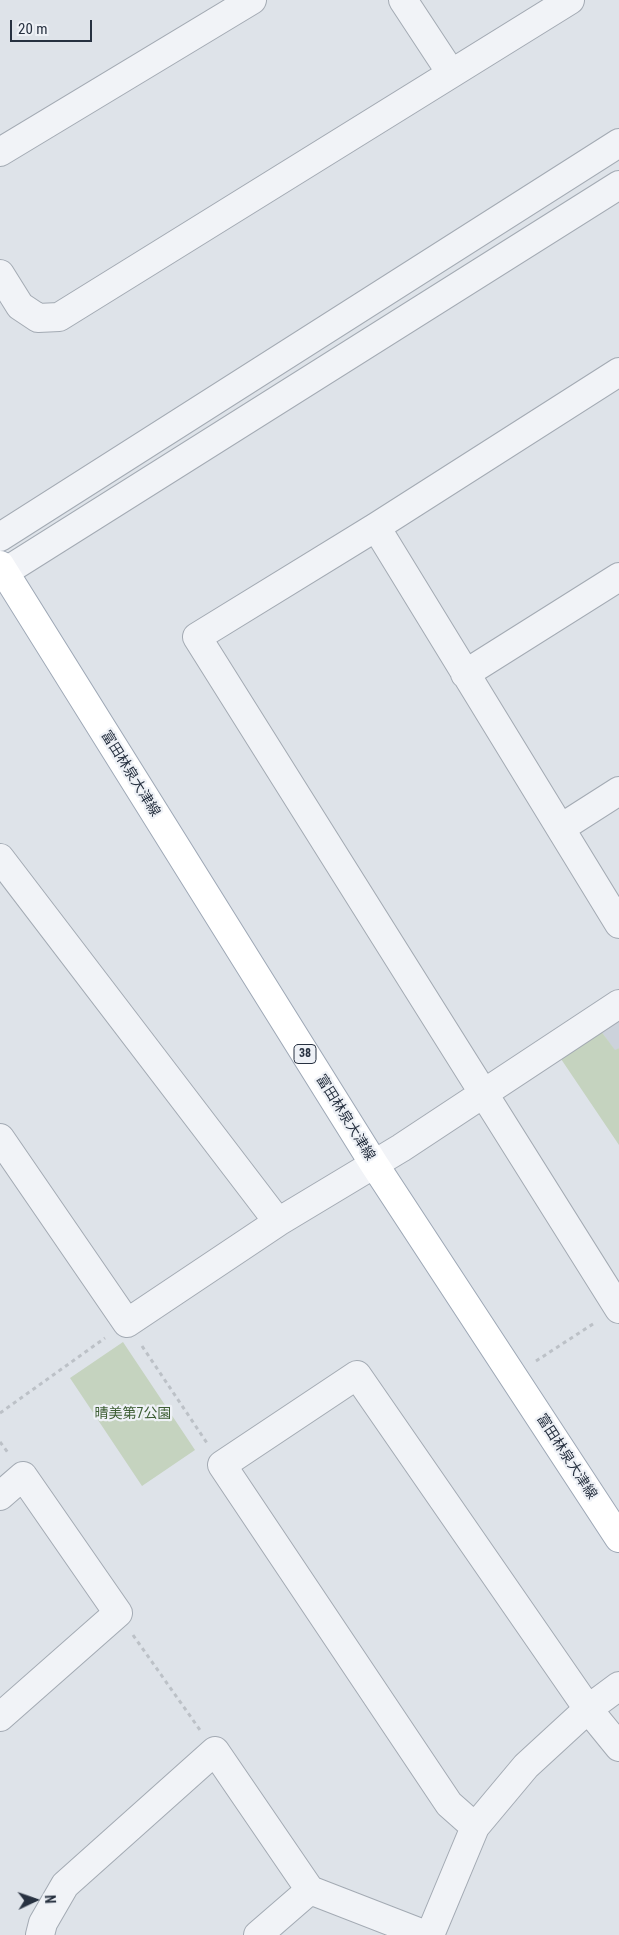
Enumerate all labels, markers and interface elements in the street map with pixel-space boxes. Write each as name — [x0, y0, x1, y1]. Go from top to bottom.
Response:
scale bar — [12, 10, 95, 42]
text: 20 m — [18, 20, 48, 38]
street label: 富田林泉大津線 — [97, 728, 163, 820]
road number: 38 — [294, 1044, 316, 1064]
street label: 富田林泉大津線 — [312, 1072, 378, 1164]
park label: 晴美第7公園 — [95, 1406, 171, 1422]
street label: 富田林泉大津線 — [532, 1411, 600, 1503]
north arrow — [10, 1875, 60, 1925]
text: N — [42, 1895, 58, 1904]

